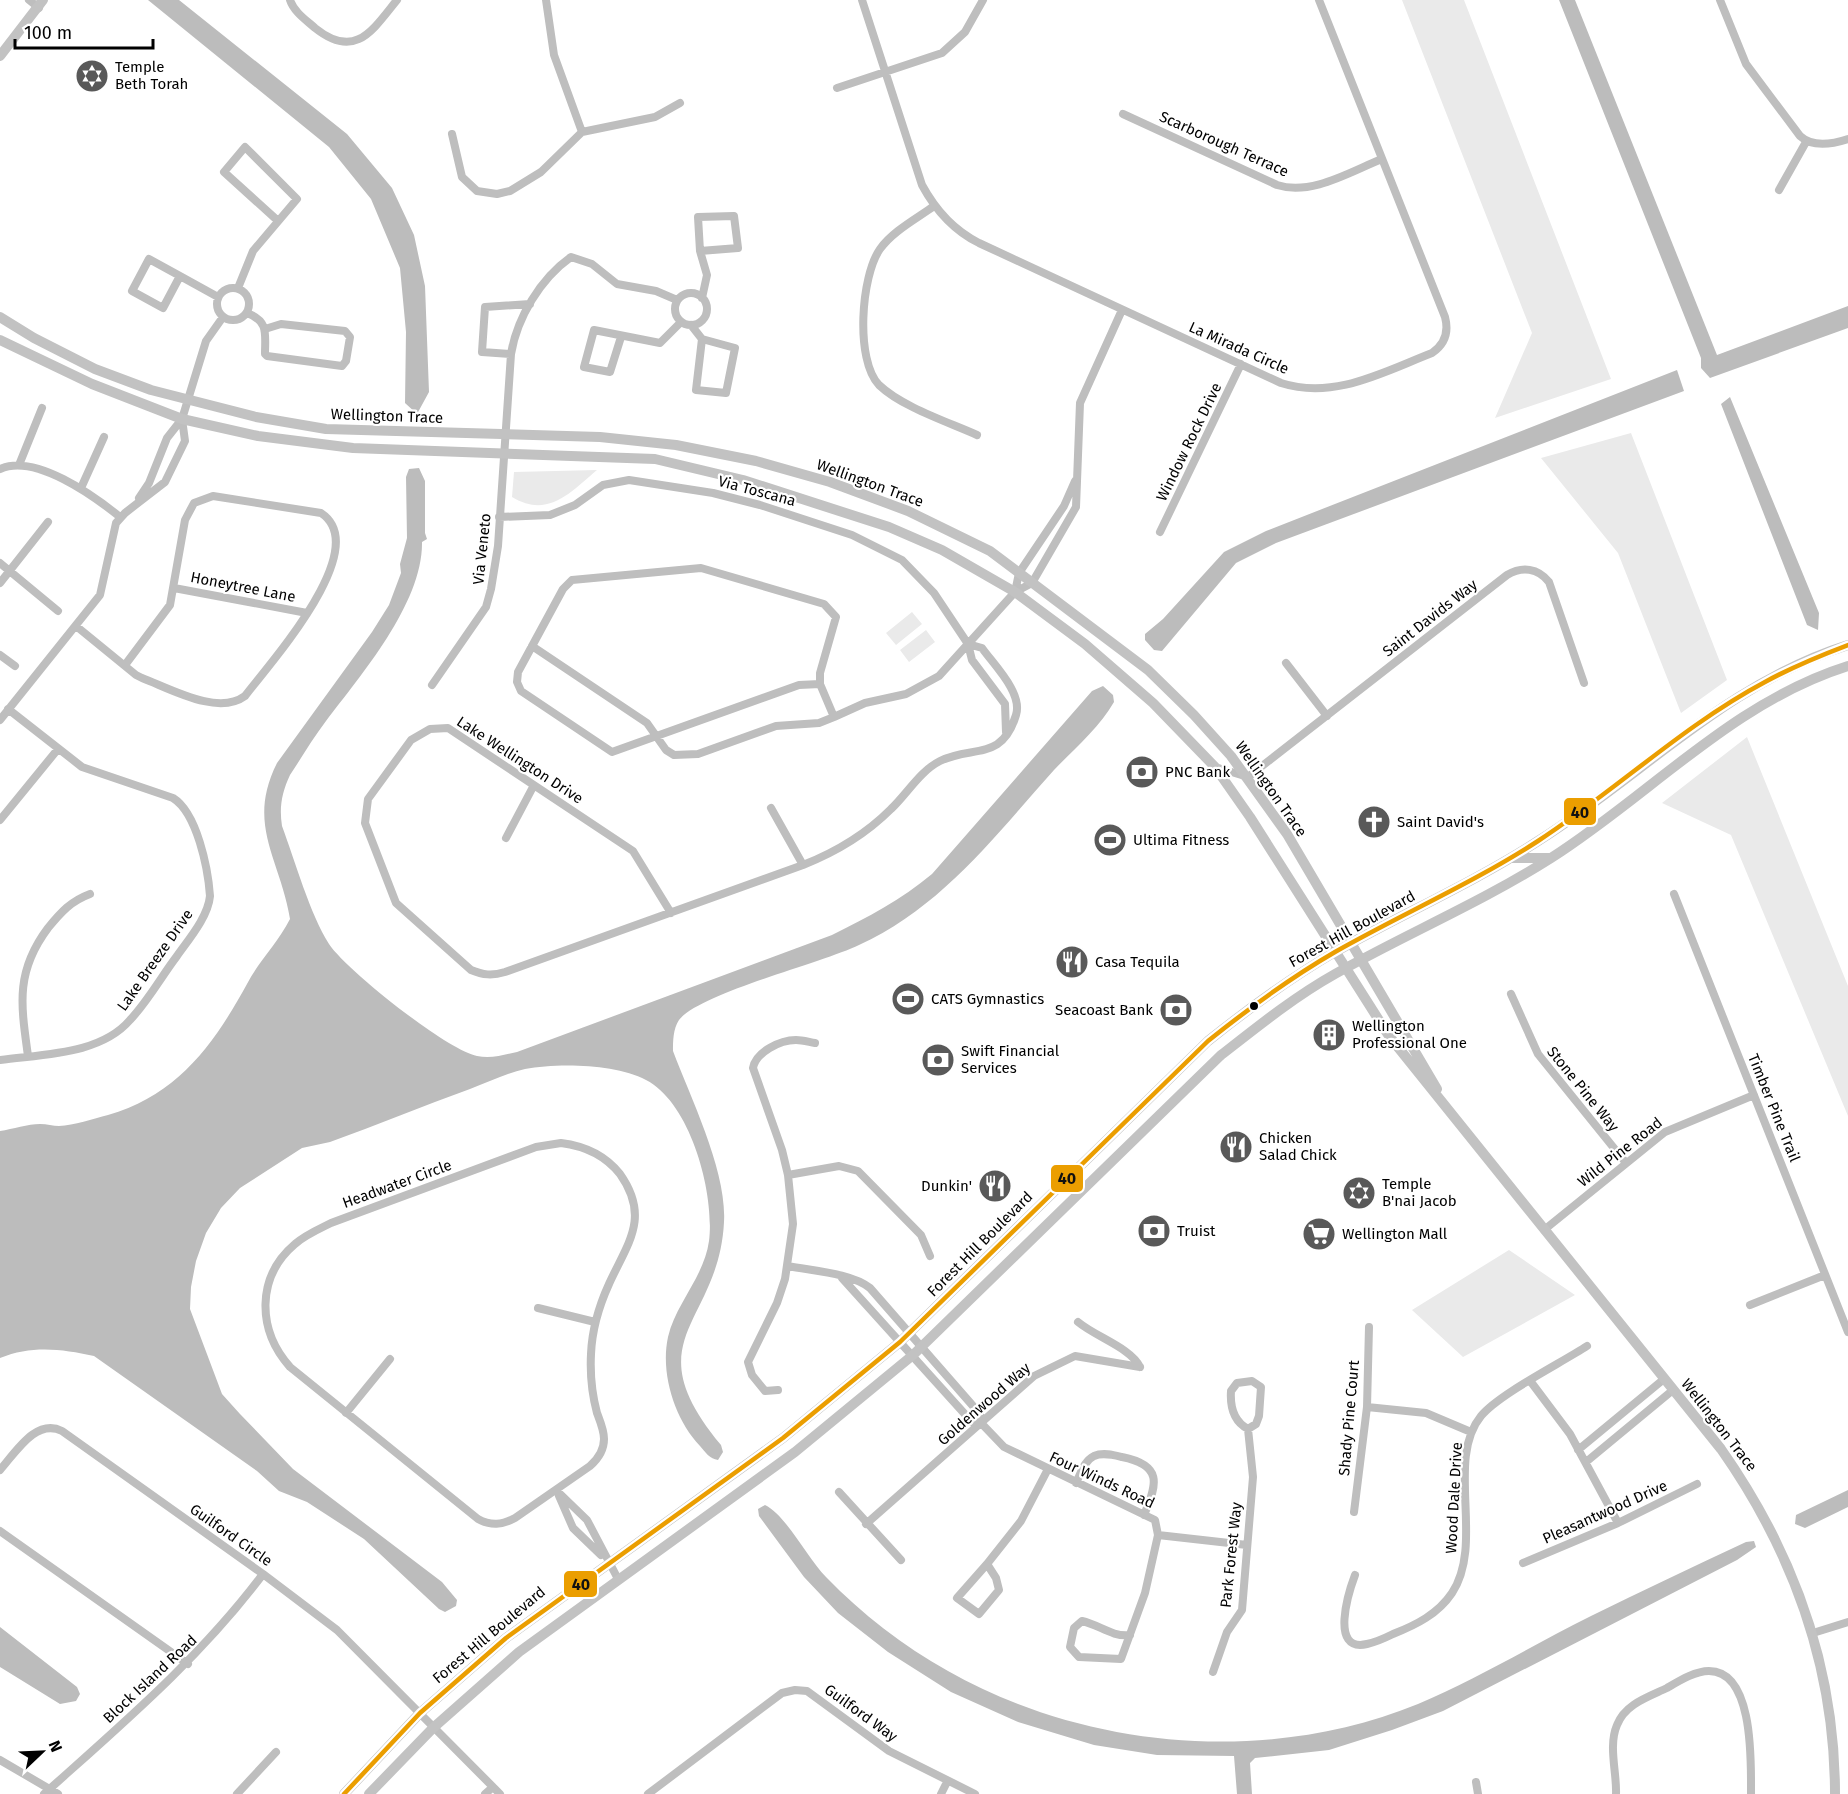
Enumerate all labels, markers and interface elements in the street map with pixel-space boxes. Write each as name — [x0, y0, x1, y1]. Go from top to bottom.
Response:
scale bar — [15, 12, 153, 50]
text: 100 m — [24, 22, 72, 44]
synagogue icon: Temple Beth Torah — [74, 58, 110, 94]
place label: Temple Beth Torah — [115, 58, 188, 93]
street label: Scarborough Terrace — [1157, 107, 1291, 181]
street label: La Mirada Circle — [1186, 318, 1292, 378]
street label: Window Rock Drive — [1153, 380, 1225, 504]
street label: Wellington Trace — [330, 405, 444, 427]
street label: Wellington Trace — [814, 455, 926, 511]
street label: Via Toscana — [716, 472, 798, 510]
street label: Via Veneto — [469, 512, 495, 586]
street label: Honeytree Lane — [189, 568, 297, 606]
street label: Saint Davids Way — [1379, 575, 1481, 660]
street label: Lake Wellington Drive — [453, 712, 587, 808]
street label: Wellington Trace — [1231, 738, 1311, 840]
bank icon: PNC Bank — [1124, 754, 1160, 790]
place label: PNC Bank — [1165, 763, 1230, 781]
line badge: 40 — [1563, 797, 1597, 826]
text: 40 — [1571, 803, 1589, 822]
church icon: Saint David's — [1356, 804, 1392, 840]
place label: Saint David's — [1397, 813, 1484, 831]
sports icon: Ultima Fitness — [1092, 822, 1128, 858]
place label: Ultima Fitness — [1133, 831, 1229, 849]
street label: Forest Hill Boulevard — [1286, 887, 1418, 971]
street label: Lake Breeze Drive — [113, 906, 197, 1014]
restaurant icon: Casa Tequila — [1054, 944, 1090, 980]
place label: Casa Tequila — [1095, 953, 1180, 971]
sports icon: CATS Gymnastics — [890, 981, 926, 1017]
place label: CATS Gymnastics — [931, 990, 1044, 1008]
bank icon: Seacoast Bank — [1158, 992, 1194, 1028]
unlabelled marker — [1248, 1000, 1260, 1012]
place label: Seacoast Bank — [1055, 1001, 1153, 1019]
building icon: Wellington Professional One — [1311, 1017, 1347, 1053]
place label: Wellington Professional One — [1352, 1017, 1467, 1052]
bank icon: Swift Financial Services — [920, 1042, 956, 1078]
place label: Swift Financial Services — [961, 1042, 1060, 1077]
street label: Stone Pine Way — [1543, 1043, 1623, 1136]
street label: Timber Pine Trail — [1744, 1051, 1804, 1165]
street label: Wild Pine Road — [1574, 1113, 1666, 1191]
restaurant icon: Chicken Salad Chick — [1218, 1129, 1254, 1165]
place label: Chicken Salad Chick — [1259, 1129, 1337, 1164]
street label: Headwater Circle — [340, 1156, 454, 1212]
line badge: 40 — [1050, 1164, 1084, 1193]
restaurant icon: Dunkin' — [977, 1168, 1013, 1204]
text: 40 — [1058, 1169, 1076, 1188]
synagogue icon: Temple B'nai Jacob — [1341, 1175, 1377, 1211]
place label: Temple B'nai Jacob — [1382, 1175, 1457, 1210]
place label: Dunkin' — [921, 1177, 972, 1195]
street label: Forest Hill Boulevard — [924, 1188, 1036, 1300]
bank icon: Truist — [1136, 1213, 1172, 1249]
supermarket icon: Wellington Mall — [1301, 1216, 1337, 1252]
place label: Truist — [1177, 1222, 1216, 1240]
place label: Wellington Mall — [1342, 1225, 1448, 1243]
street label: Goldenwood Way — [934, 1358, 1035, 1449]
street label: Shady Pine Court — [1335, 1359, 1363, 1477]
street label: Wellington Trace — [1677, 1375, 1761, 1475]
street label: Wood Dale Drive — [1442, 1442, 1466, 1554]
street label: Four Winds Road — [1047, 1448, 1157, 1512]
street label: Pleasantwood Drive — [1540, 1476, 1670, 1548]
street label: Guilford Circle — [186, 1500, 276, 1570]
street label: Park Forest Way — [1216, 1501, 1246, 1609]
line badge: 40 — [563, 1570, 598, 1598]
text: 40 — [572, 1575, 590, 1594]
street label: Forest Hill Boulevard — [429, 1583, 549, 1687]
street label: Block Island Road — [100, 1631, 200, 1727]
street label: Guilford Way — [821, 1680, 902, 1746]
north arrow — [12, 1722, 72, 1782]
text: N — [45, 1738, 66, 1755]

